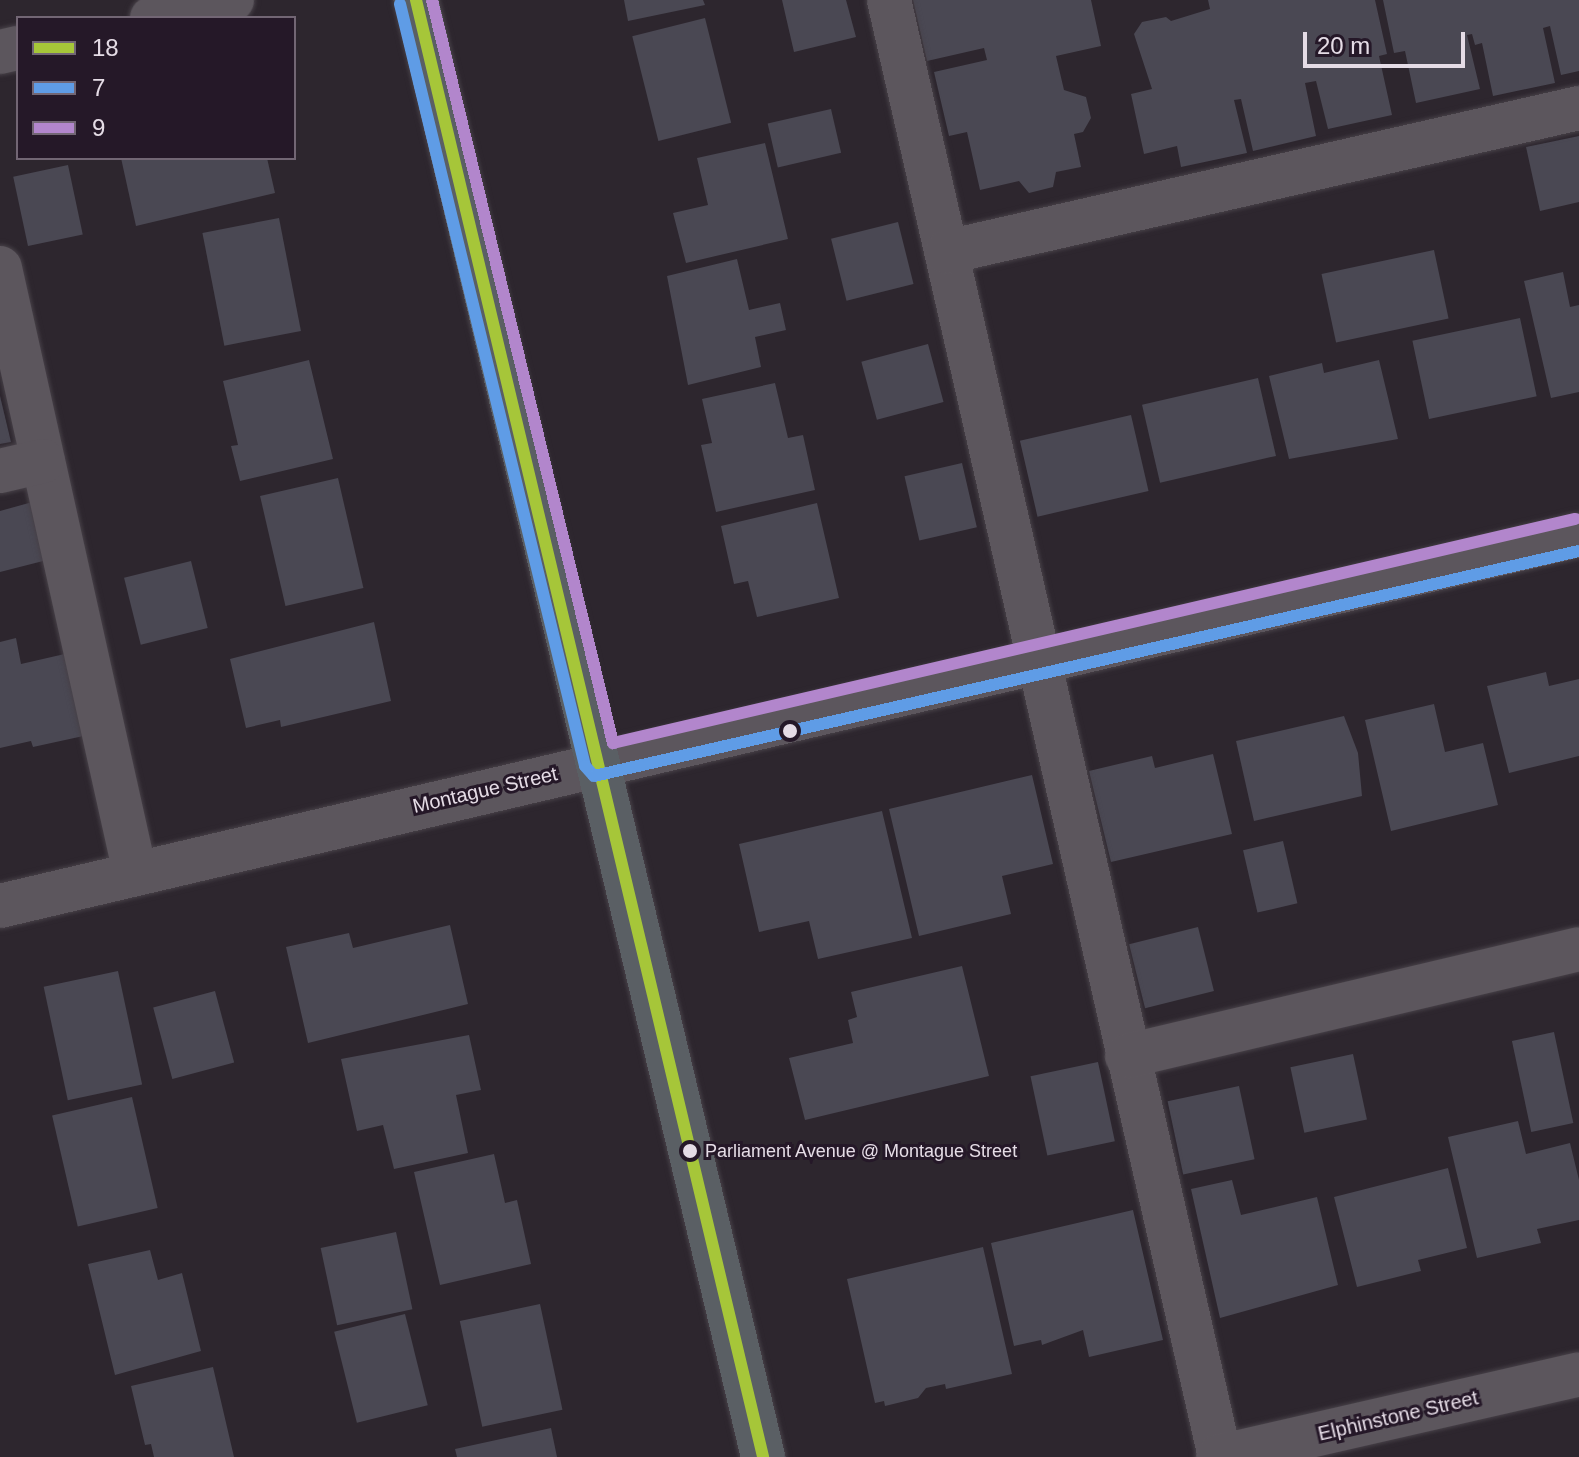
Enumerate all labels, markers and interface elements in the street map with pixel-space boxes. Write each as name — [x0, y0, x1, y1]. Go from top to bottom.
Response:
legend — [16, 16, 296, 160]
scale bar — [1307, 16, 1469, 66]
text: 20 m — [1317, 32, 1370, 59]
text: 18 — [92, 34, 119, 61]
text: 7 — [92, 74, 105, 101]
text: 9 — [92, 114, 105, 141]
unlabelled marker — [782, 723, 798, 739]
street label: Montague Street — [410, 762, 560, 818]
place label: Parliament Avenue @ Montague Street — [705, 1140, 1018, 1162]
marker: Parliament Avenue @ Montague Street — [682, 1143, 698, 1159]
street label: Elphinstone Street — [1316, 1386, 1480, 1446]

